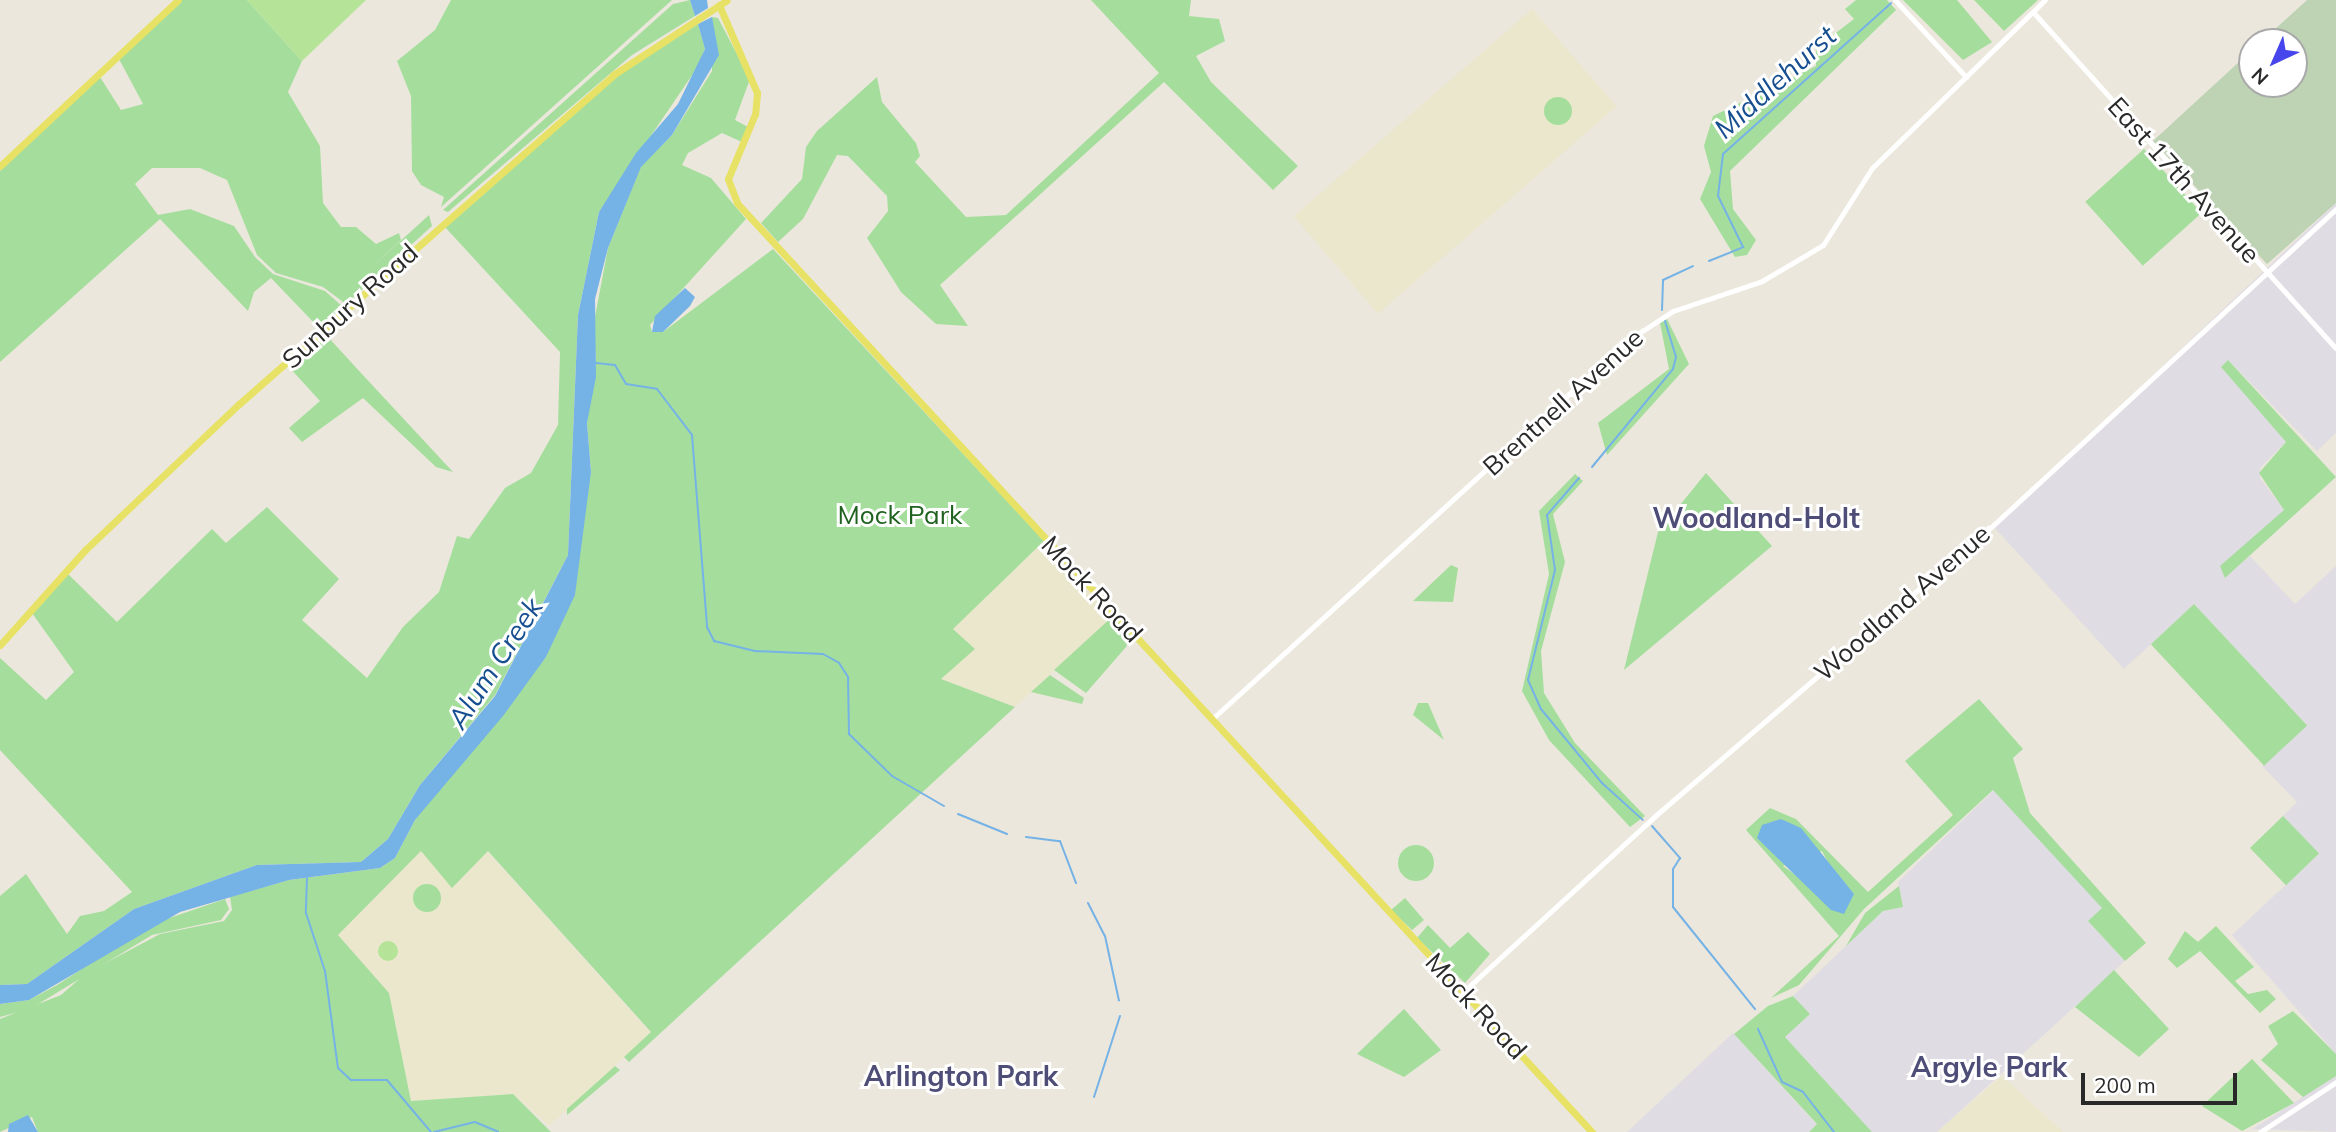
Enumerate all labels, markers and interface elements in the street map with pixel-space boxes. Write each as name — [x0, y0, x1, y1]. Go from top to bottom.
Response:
water label: Middlehurst — [1707, 19, 1843, 145]
north arrow — [2238, 28, 2308, 98]
text: N — [2246, 63, 2273, 90]
street label: East 17th Avenue — [2101, 91, 2267, 269]
street label: Sunbury Road — [276, 237, 424, 375]
street label: Brentnell Avenue — [1477, 322, 1649, 482]
park label: Mock Park — [838, 499, 962, 531]
district label: Woodland-Holt — [1652, 501, 1860, 535]
street label: Woodland Avenue — [1808, 518, 1996, 688]
street label: Mock Road — [1035, 529, 1149, 649]
water label: Alum Creek — [440, 591, 550, 735]
street label: Mock Road — [1419, 946, 1533, 1066]
district label: Argyle Park — [1911, 1050, 2067, 1084]
scale bar — [2084, 1058, 2240, 1102]
district label: Arlington Park — [864, 1059, 1058, 1093]
text: 200 m — [2094, 1072, 2156, 1098]

